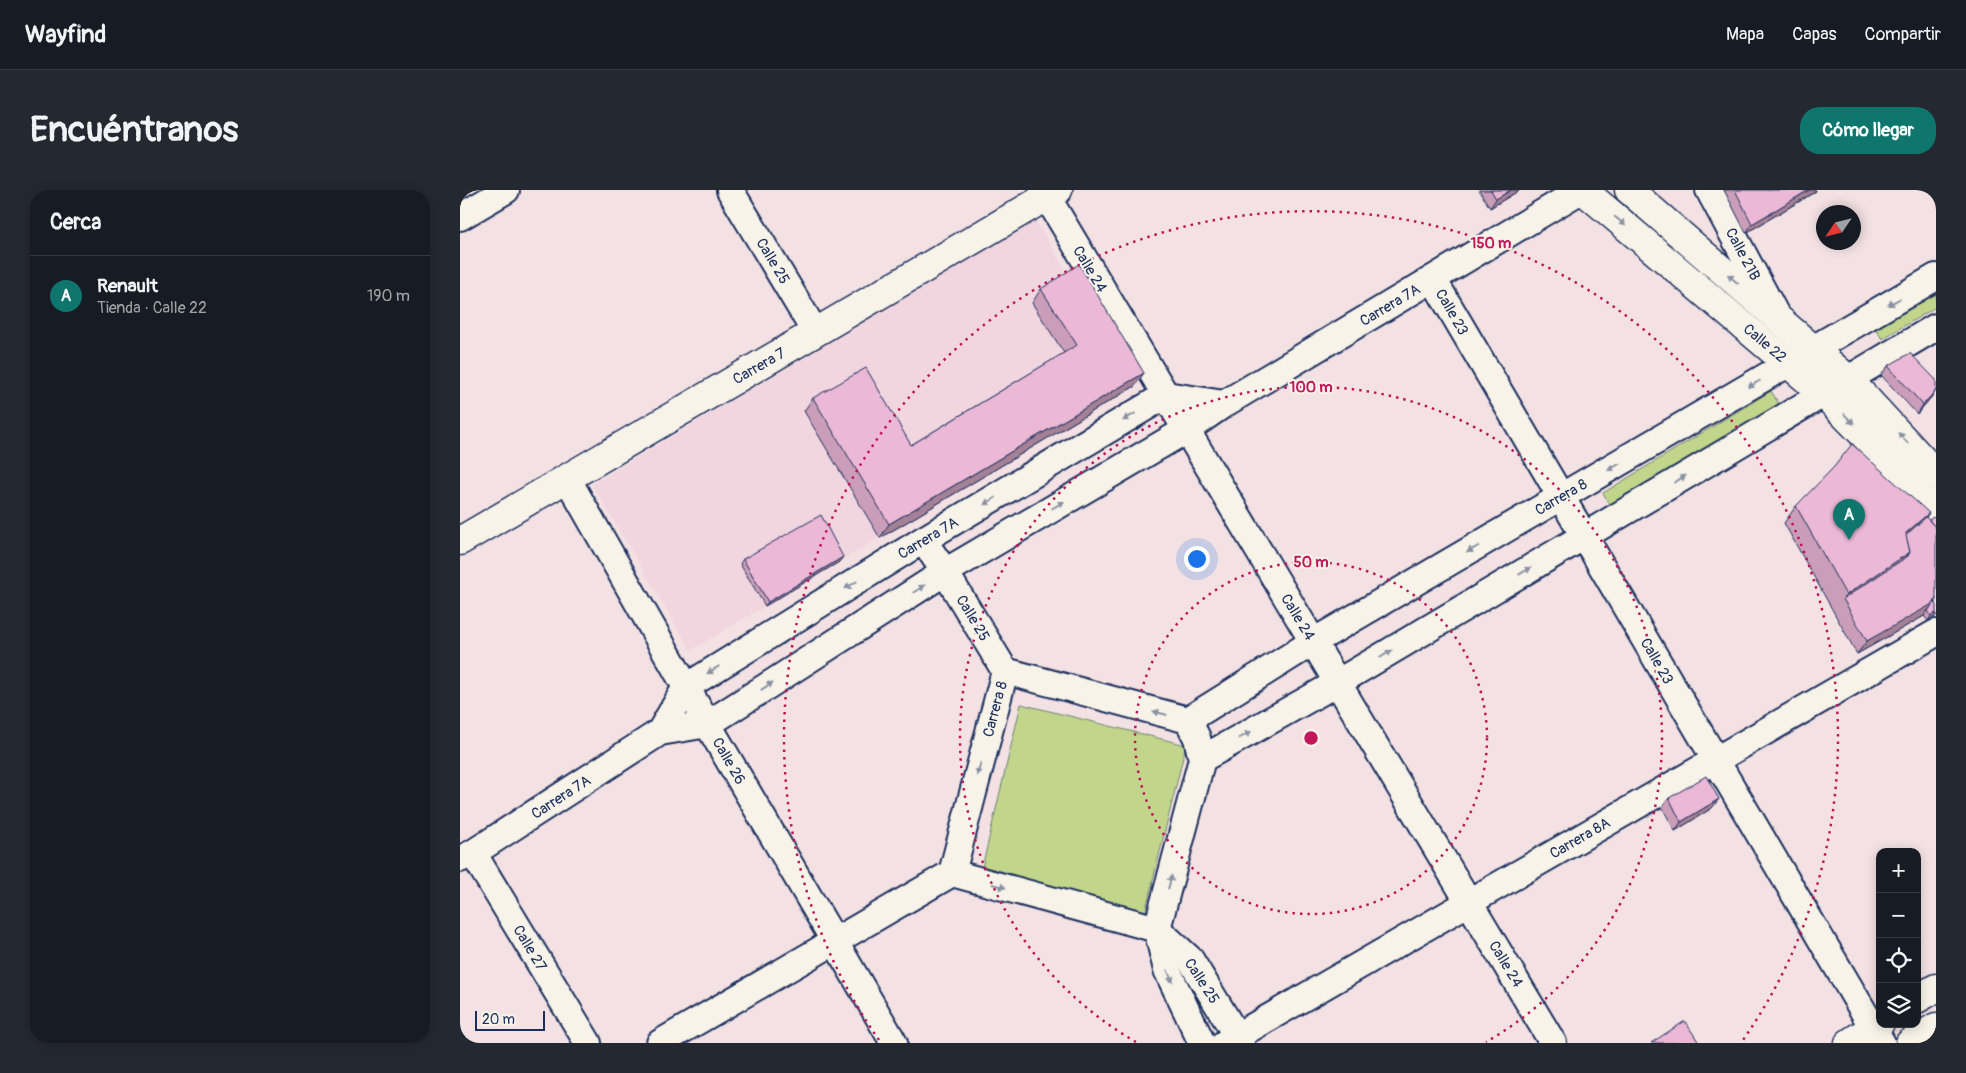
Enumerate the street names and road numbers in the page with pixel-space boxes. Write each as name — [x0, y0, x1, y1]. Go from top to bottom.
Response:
street label: Calle 21B — [1721, 225, 1764, 284]
street label: Calle 25 — [751, 235, 794, 288]
street label: Calle 24 — [1068, 242, 1111, 296]
street label: Carrera 7A — [1357, 280, 1424, 331]
street label: Calle 23 — [1431, 286, 1472, 339]
street label: Calle 22 — [1739, 320, 1790, 367]
street label: Carrera 7 — [730, 344, 789, 389]
street label: Carrera 8 — [1532, 475, 1591, 520]
street label: Carrera 7A — [895, 513, 962, 564]
street label: Calle 24 — [1276, 590, 1319, 644]
street label: Calle 25 — [951, 592, 994, 645]
street label: Calle 23 — [1636, 635, 1677, 688]
street label: Carrera 8 — [979, 679, 1012, 739]
street label: Calle 26 — [708, 734, 750, 788]
street label: Carrera 7A — [528, 771, 595, 824]
street label: Carrera 8A — [1547, 813, 1614, 863]
street label: Calle 27 — [508, 922, 551, 975]
street label: Calle 24 — [1484, 937, 1527, 991]
street label: Calle 25 — [1180, 955, 1223, 1008]

